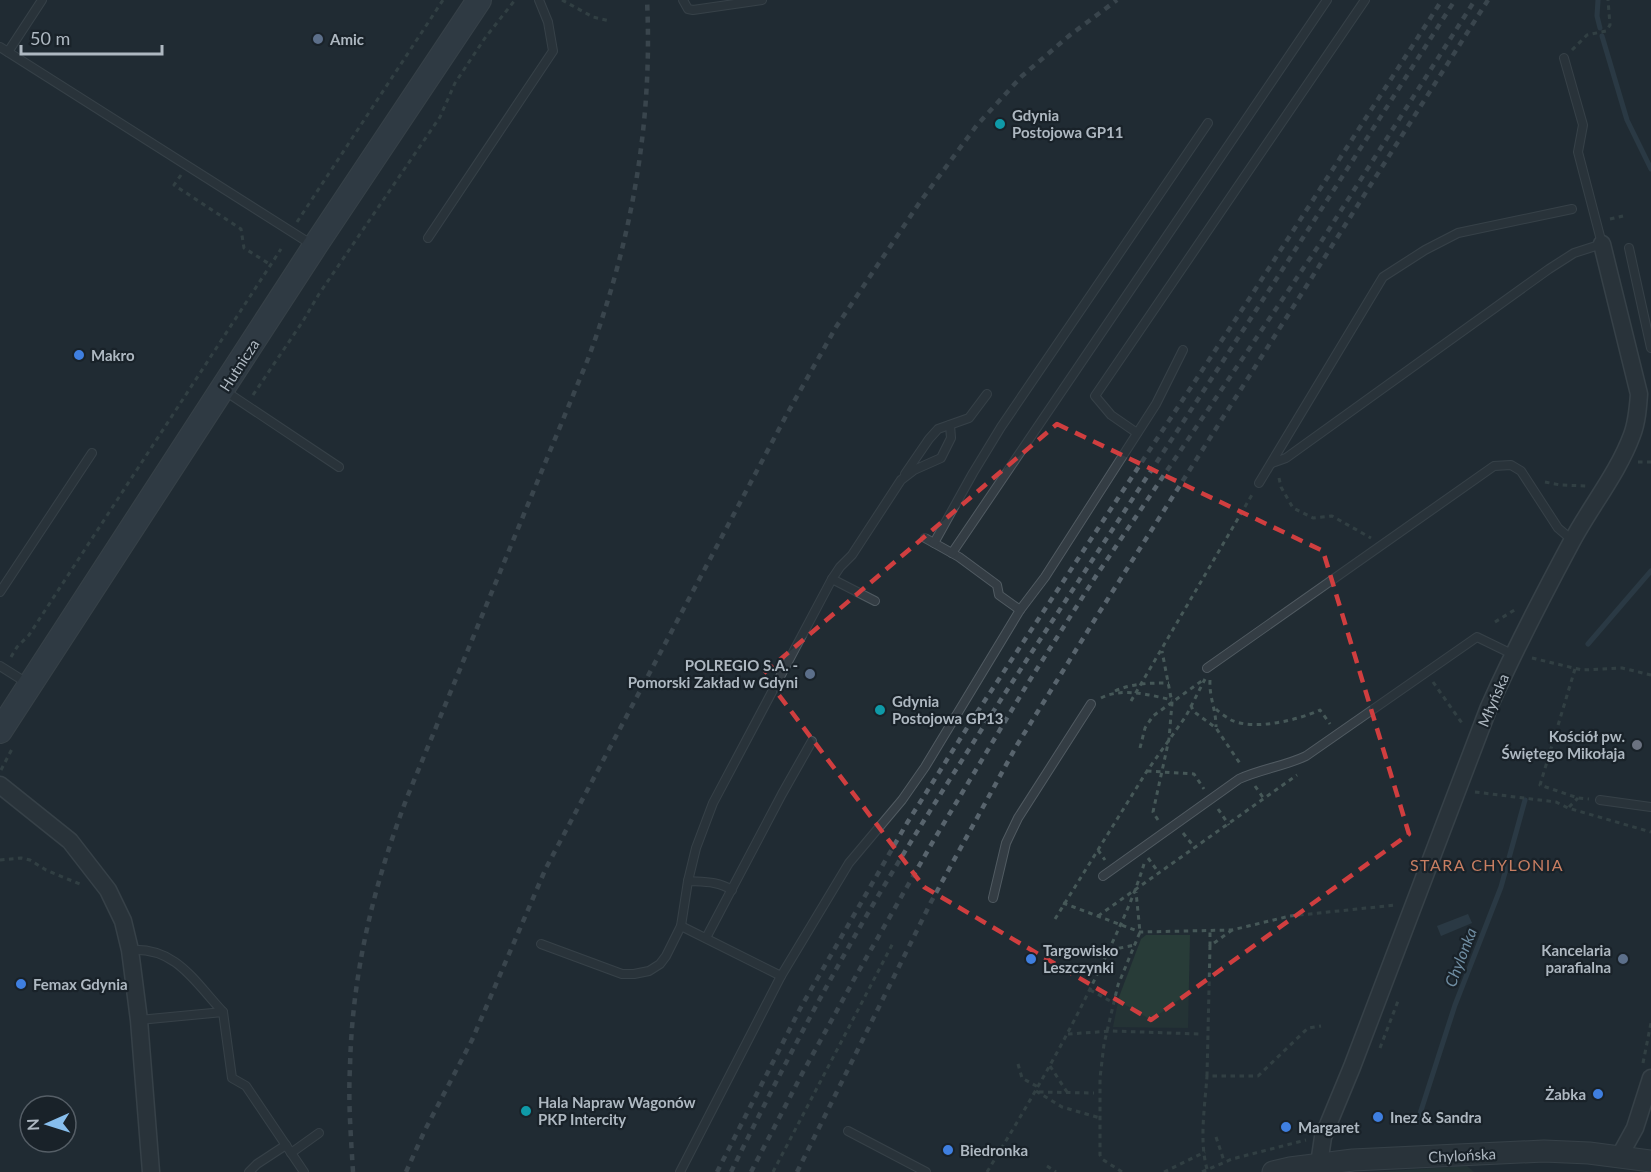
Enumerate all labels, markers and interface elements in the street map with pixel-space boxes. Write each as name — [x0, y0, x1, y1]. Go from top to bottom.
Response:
scale bar — [21, 18, 162, 56]
text: 50 m — [30, 27, 70, 49]
place label: Amic — [329, 30, 364, 48]
marker: Amic — [311, 32, 325, 46]
place label: Gdynia Postojowa GP11 — [1012, 106, 1123, 141]
marker: Gdynia Postojowa GP11 — [993, 117, 1007, 131]
street label: Hutnicza — [216, 336, 262, 394]
place label: Makro — [91, 346, 135, 364]
marker: Makro — [72, 348, 86, 362]
place label: POLREGIO S.A. - Pomorski Zakład w Gdyni — [628, 656, 798, 691]
marker: POLREGIO S.A. - Pomorski Zakład w Gdyni — [803, 667, 817, 681]
street label: Młyńska — [1474, 671, 1512, 729]
place label: Gdynia Postojowa GP13 — [892, 692, 1003, 727]
marker: Gdynia Postojowa GP13 — [873, 703, 887, 717]
place label: Kościół pw. Świętego Mikołaja — [1502, 727, 1625, 762]
marker: Kościół pw. Świętego Mikołaja — [1630, 738, 1644, 752]
district label: STARA CHYLONIA — [1410, 855, 1564, 874]
water label: Chylonka — [1440, 925, 1480, 989]
place label: Targowisko Leszczynki — [1043, 941, 1119, 976]
place label: Kancelaria parafialna — [1541, 941, 1611, 976]
marker: Targowisko Leszczynki — [1024, 952, 1038, 966]
marker: Kancelaria parafialna — [1616, 952, 1630, 966]
place label: Femax Gdynia — [33, 975, 128, 993]
marker: Femax Gdynia — [14, 977, 28, 991]
place label: Żabka — [1545, 1085, 1586, 1103]
marker: Żabka — [1591, 1087, 1605, 1101]
place label: Hala Napraw Wagonów PKP Intercity — [538, 1093, 696, 1128]
north arrow — [18, 1094, 78, 1154]
marker: Hala Napraw Wagonów PKP Intercity — [519, 1104, 533, 1118]
place label: Inez & Sandra — [1390, 1108, 1482, 1126]
marker: Inez & Sandra — [1371, 1110, 1385, 1124]
text: N — [23, 1118, 42, 1131]
place label: Margaret — [1298, 1118, 1360, 1136]
marker: Margaret — [1279, 1120, 1293, 1134]
place label: Biedronka — [960, 1141, 1028, 1159]
marker: Biedronka — [941, 1143, 955, 1157]
street label: Chylońska — [1428, 1144, 1496, 1166]

